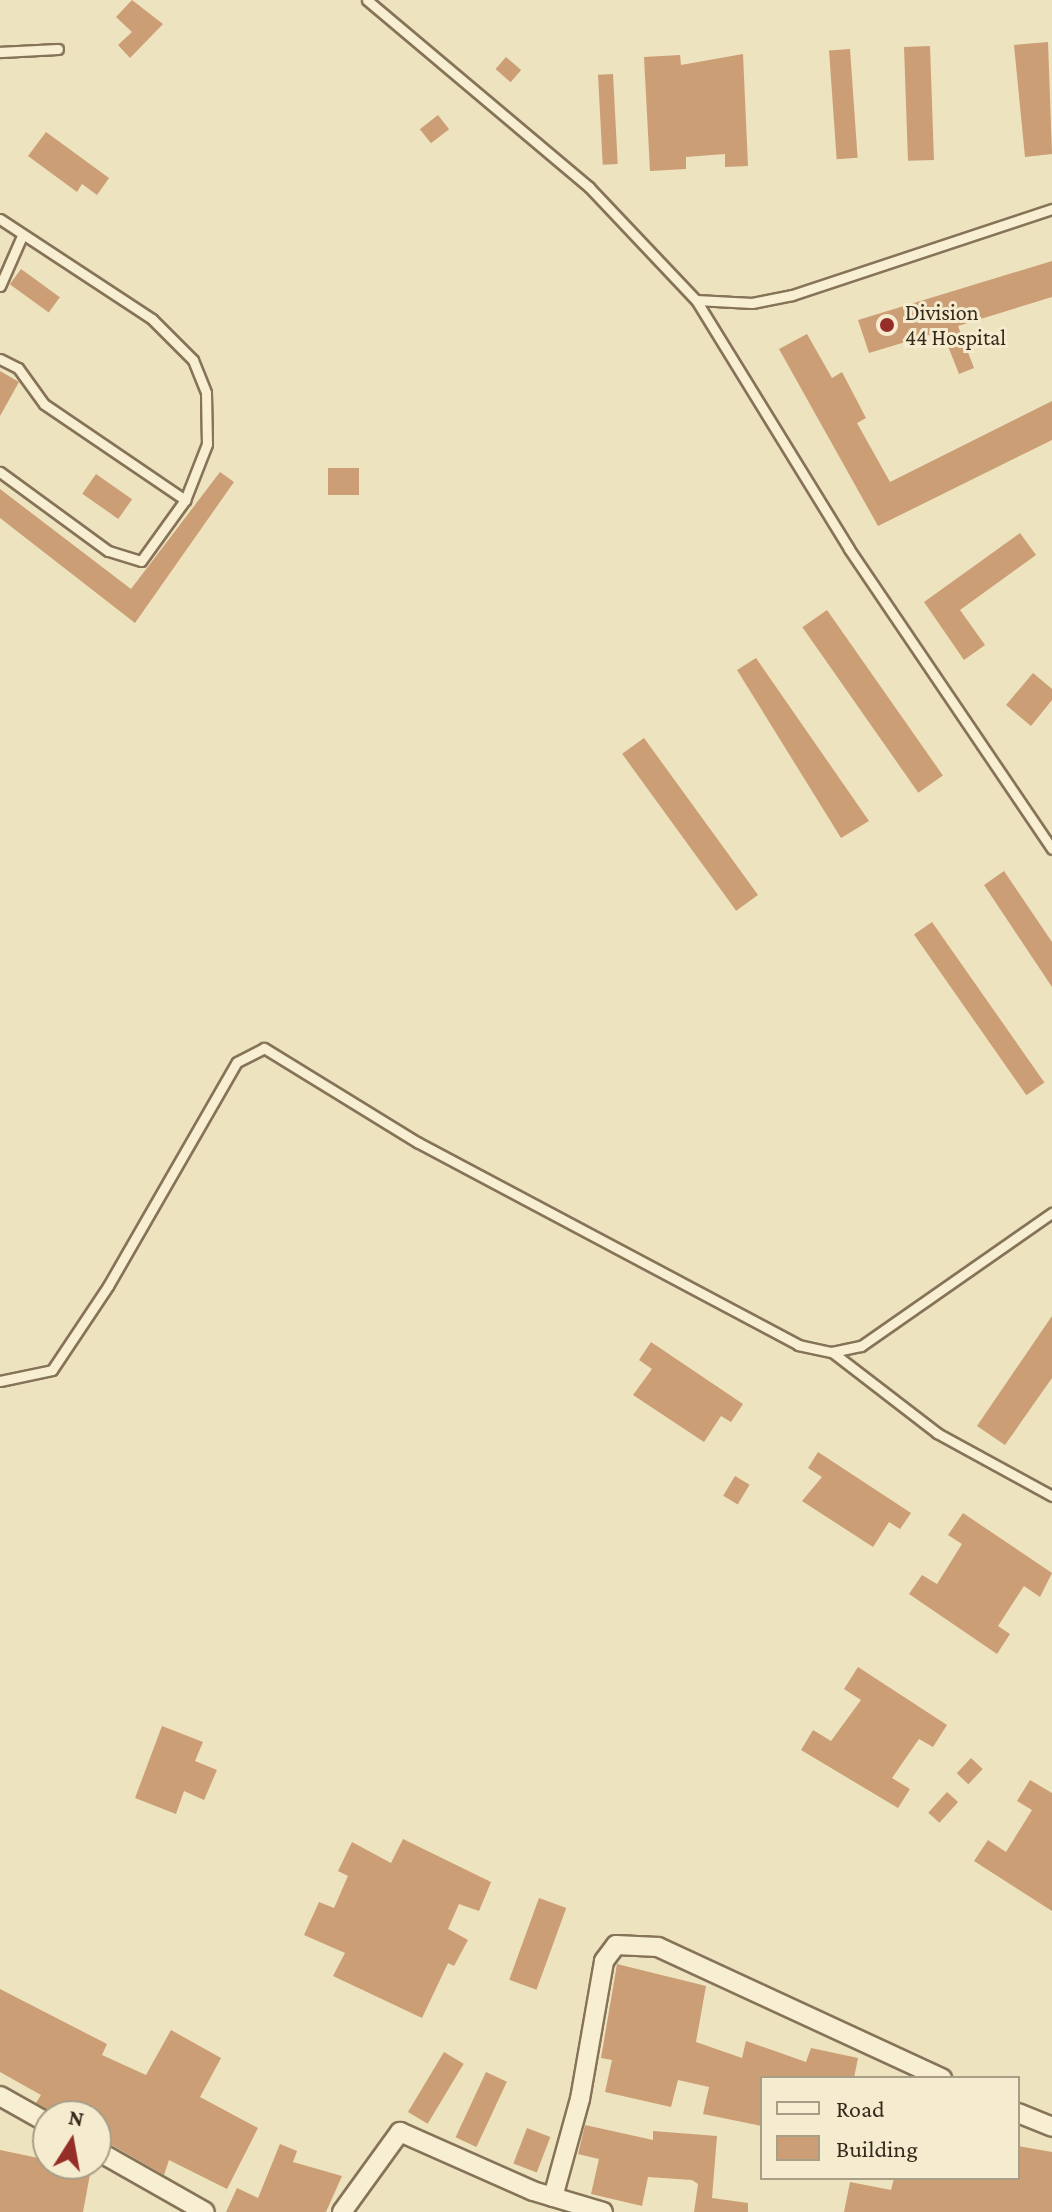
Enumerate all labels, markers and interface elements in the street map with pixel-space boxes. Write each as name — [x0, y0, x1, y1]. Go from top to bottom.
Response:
place label: Division 44 Hospital — [905, 299, 1006, 350]
marker: Division 44 Hospital — [876, 314, 898, 336]
legend — [760, 2076, 1020, 2180]
text: Road — [836, 2095, 885, 2122]
north arrow — [32, 2100, 112, 2180]
text: N — [67, 2104, 86, 2132]
text: Building — [836, 2135, 918, 2162]

